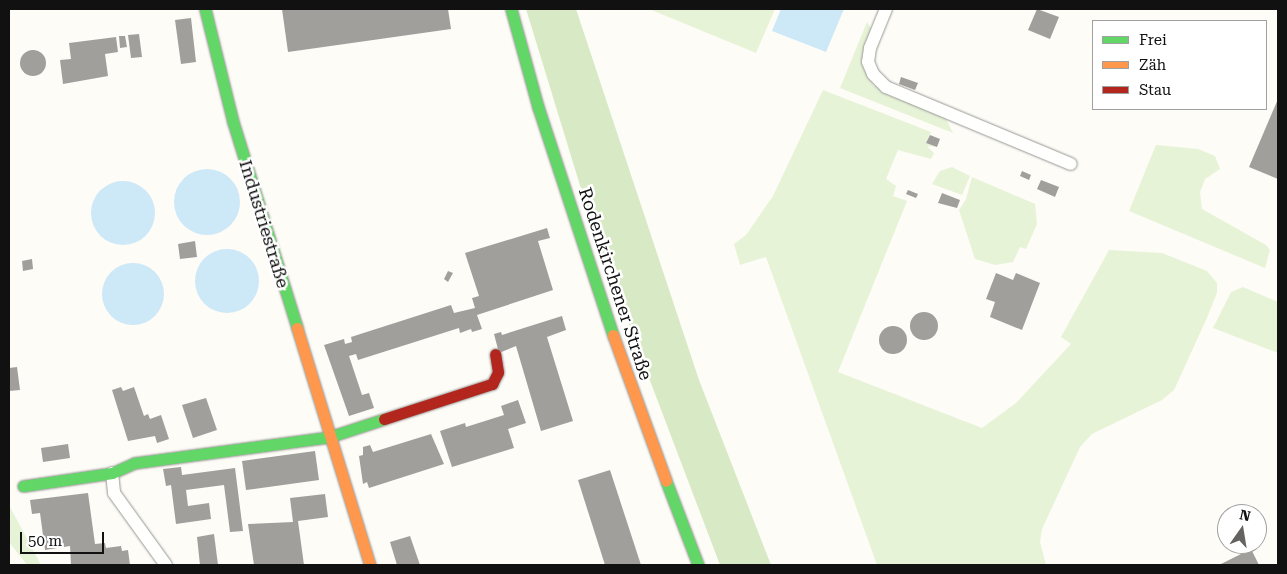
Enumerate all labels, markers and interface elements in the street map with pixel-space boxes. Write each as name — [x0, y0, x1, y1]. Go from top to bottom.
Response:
legend — [1092, 20, 1267, 110]
text: Frei — [1139, 31, 1167, 49]
text: Zäh — [1139, 56, 1166, 74]
text: Stau — [1139, 81, 1171, 99]
street label: Industriestraße — [234, 157, 294, 291]
street label: Rodenkirchener Straße — [574, 185, 656, 383]
north arrow — [1217, 504, 1267, 554]
text: N — [1238, 506, 1252, 524]
scale bar — [22, 522, 106, 554]
text: 50 m — [28, 532, 62, 550]

